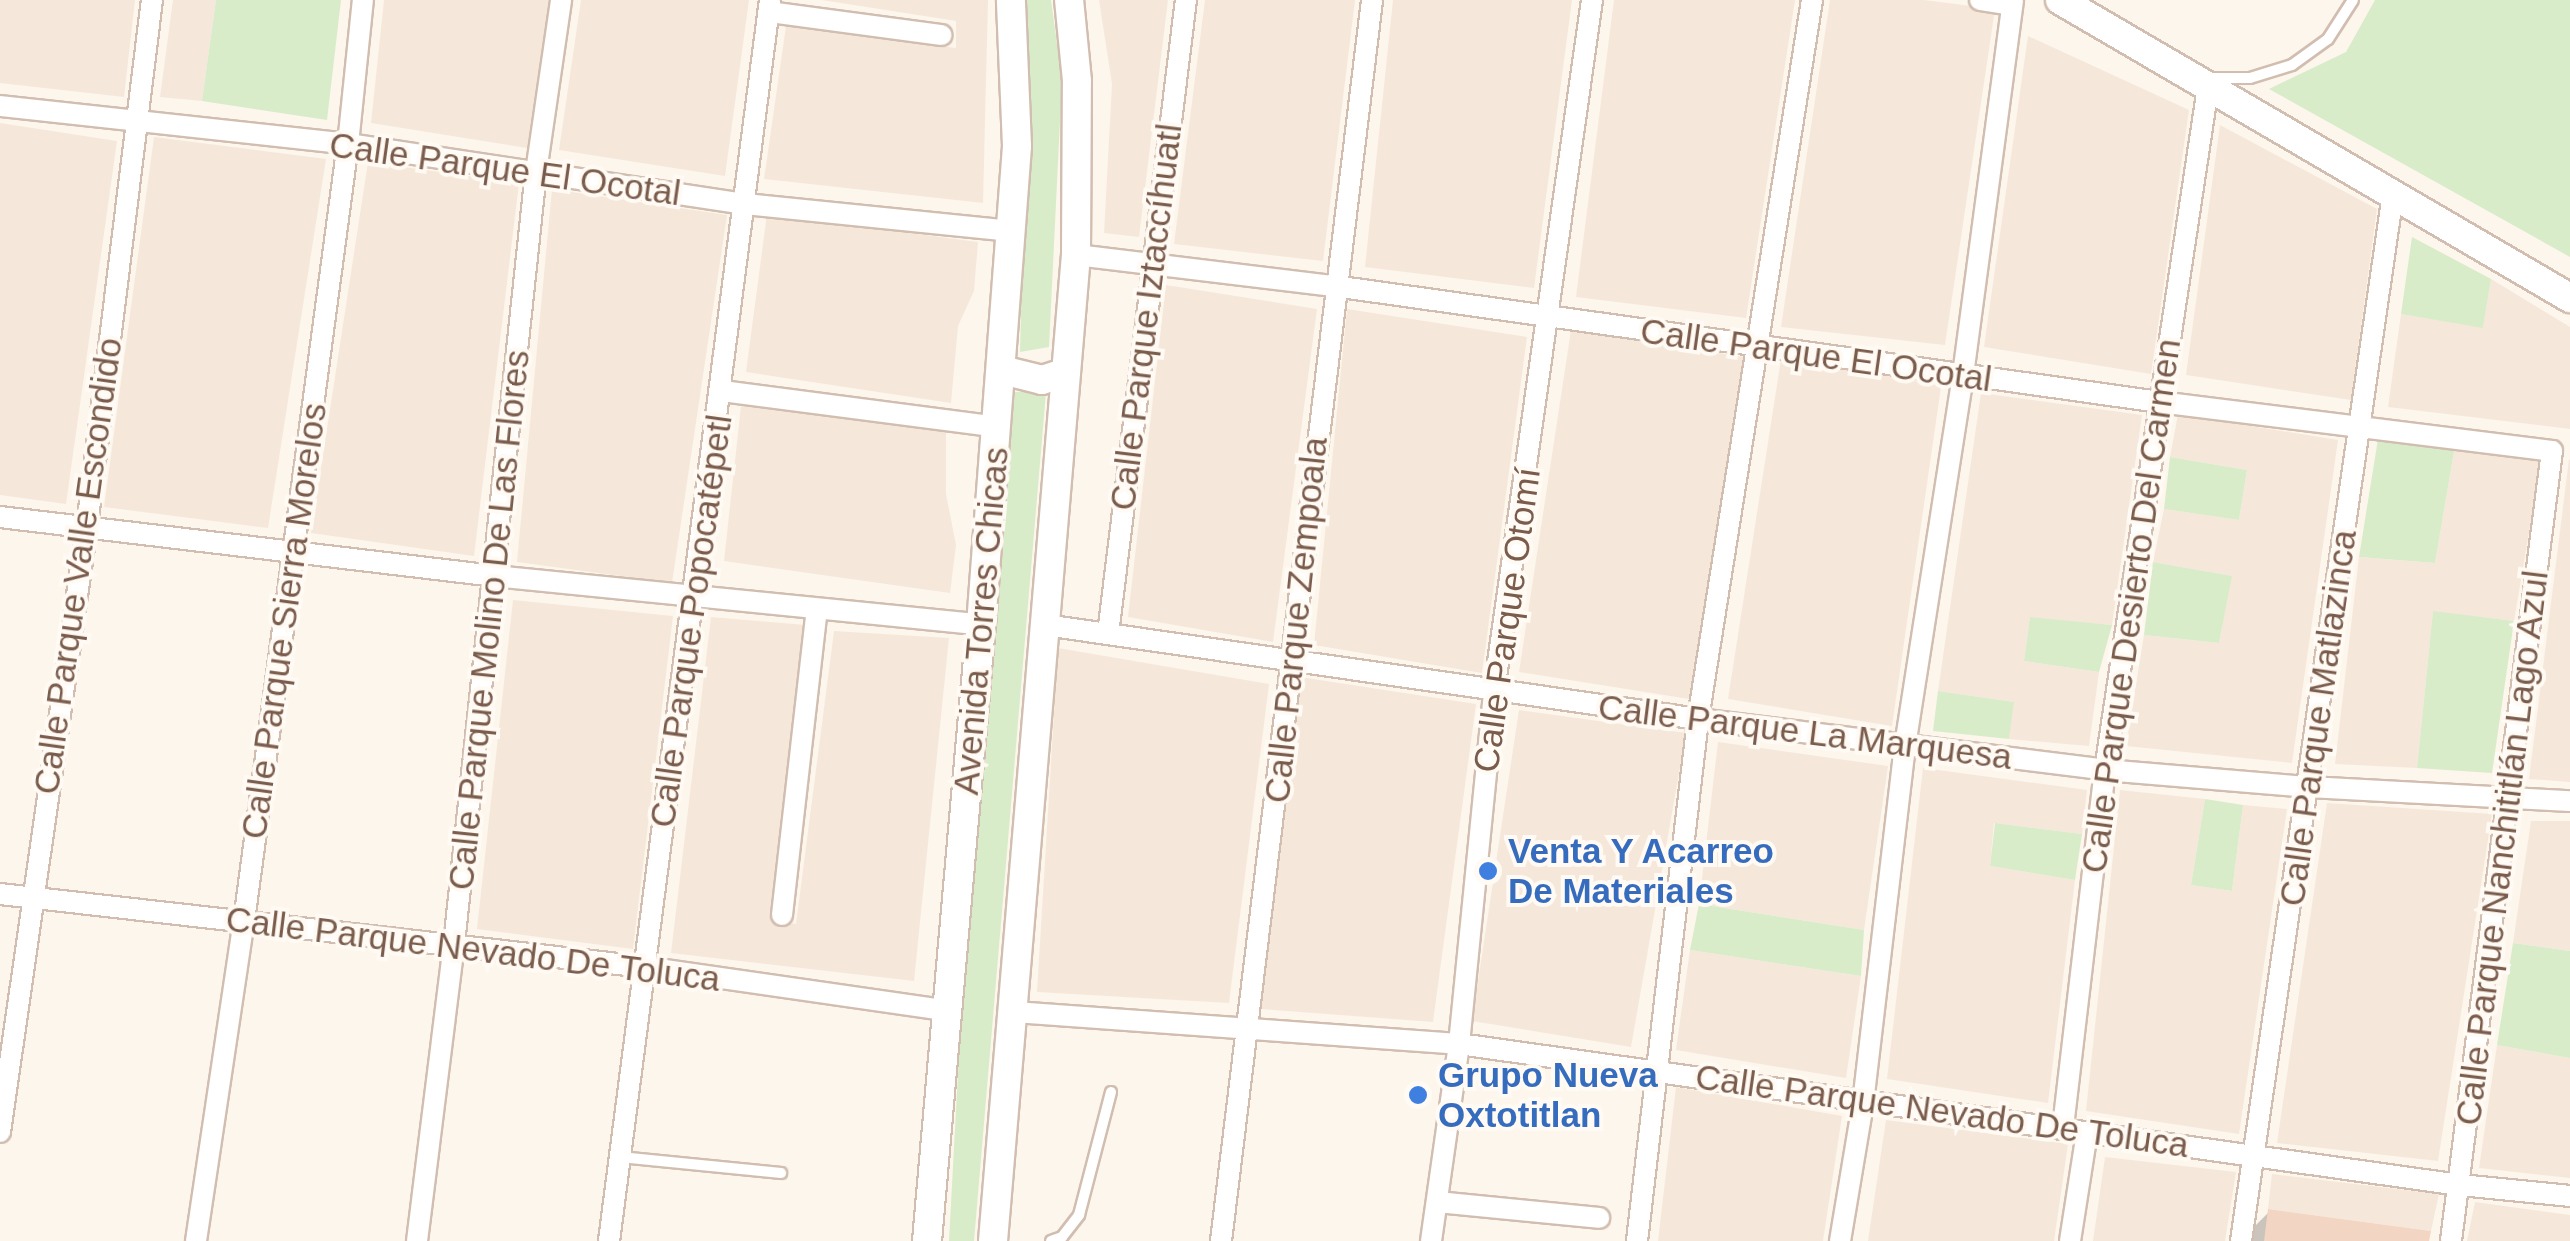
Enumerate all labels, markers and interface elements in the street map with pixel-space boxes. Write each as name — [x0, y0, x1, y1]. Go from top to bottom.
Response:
street label: Calle Parque Iztaccíhuatl — [1101, 121, 1191, 513]
street label: Calle Parque El Ocotal — [327, 124, 683, 214]
street label: Calle Parque El Ocotal — [1638, 310, 1994, 400]
street label: Calle Parque Valle Escondido — [25, 335, 131, 797]
street label: Calle Parque Desierto Del Carmen — [2073, 336, 2189, 876]
street label: Calle Parque Molino De Las Flores — [440, 348, 538, 892]
street label: Calle Parque Sierra Morelos — [233, 400, 335, 842]
street label: Calle Parque Popocatépetl — [641, 412, 741, 830]
street label: Calle Parque Zempoala — [1256, 435, 1336, 805]
street label: Avenida Torres Chicas — [945, 445, 1017, 797]
street label: Calle Parque Otomí — [1465, 465, 1549, 775]
street label: Calle Parque Matlazinca — [2271, 527, 2365, 909]
street label: Calle Parque Nanchititlán Lago Azul — [2447, 567, 2557, 1129]
street label: Calle Parque La Marquesa — [1596, 686, 2014, 778]
place label: Venta Y Acarreo De Materiales — [1508, 830, 1776, 912]
marker: Venta Y Acarreo De Materiales — [1477, 860, 1499, 882]
street label: Calle Parque Nevado De Toluca — [223, 898, 723, 1000]
place label: Grupo Nueva Oxtotitlan — [1438, 1054, 1658, 1136]
street label: Calle Parque Nevado De Toluca — [1692, 1056, 2192, 1166]
marker: Grupo Nueva Oxtotitlan — [1407, 1084, 1429, 1106]

